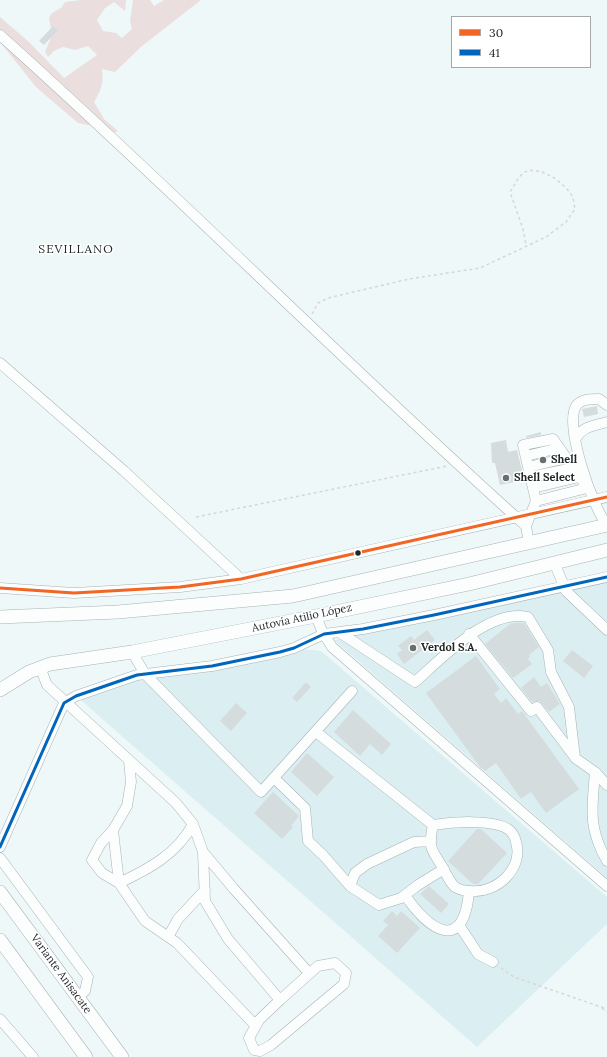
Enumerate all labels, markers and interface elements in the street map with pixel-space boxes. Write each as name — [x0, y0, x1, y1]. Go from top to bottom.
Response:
legend — [451, 16, 591, 68]
text: 30 — [489, 25, 503, 40]
text: 41 — [489, 45, 500, 60]
district label: SEVILLANO — [38, 243, 114, 257]
place label: Shell — [551, 453, 577, 467]
marker: Shell — [538, 455, 548, 465]
place label: Shell Select — [514, 471, 575, 485]
marker: Shell Select — [501, 473, 511, 483]
unlabelled marker — [353, 548, 363, 558]
street label: Autovía Atilio López — [251, 601, 353, 635]
place label: Verdol S.A. — [421, 641, 477, 655]
marker: Verdol S.A. — [408, 643, 418, 653]
street label: Variante Anisacate — [28, 932, 94, 1016]

